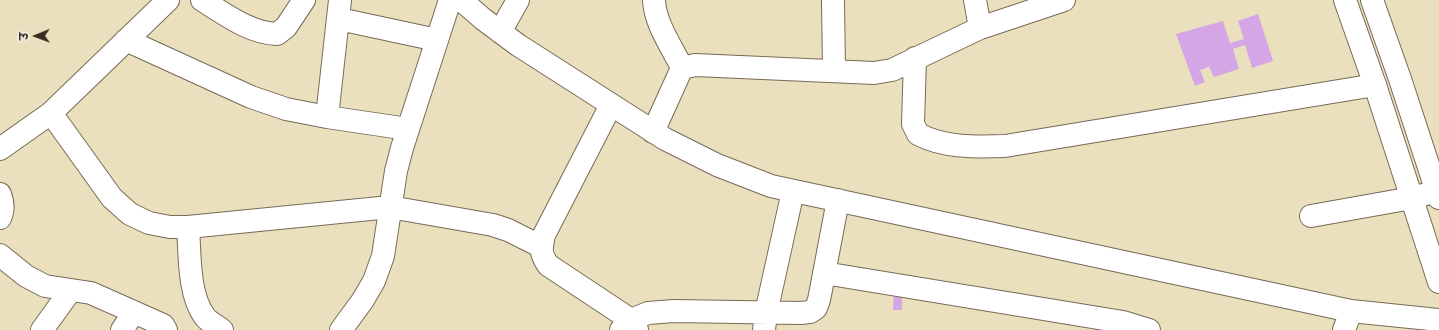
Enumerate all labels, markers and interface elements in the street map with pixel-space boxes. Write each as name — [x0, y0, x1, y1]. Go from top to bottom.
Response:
north arrow — [16, 16, 56, 56]
text: उ — [16, 32, 31, 40]

